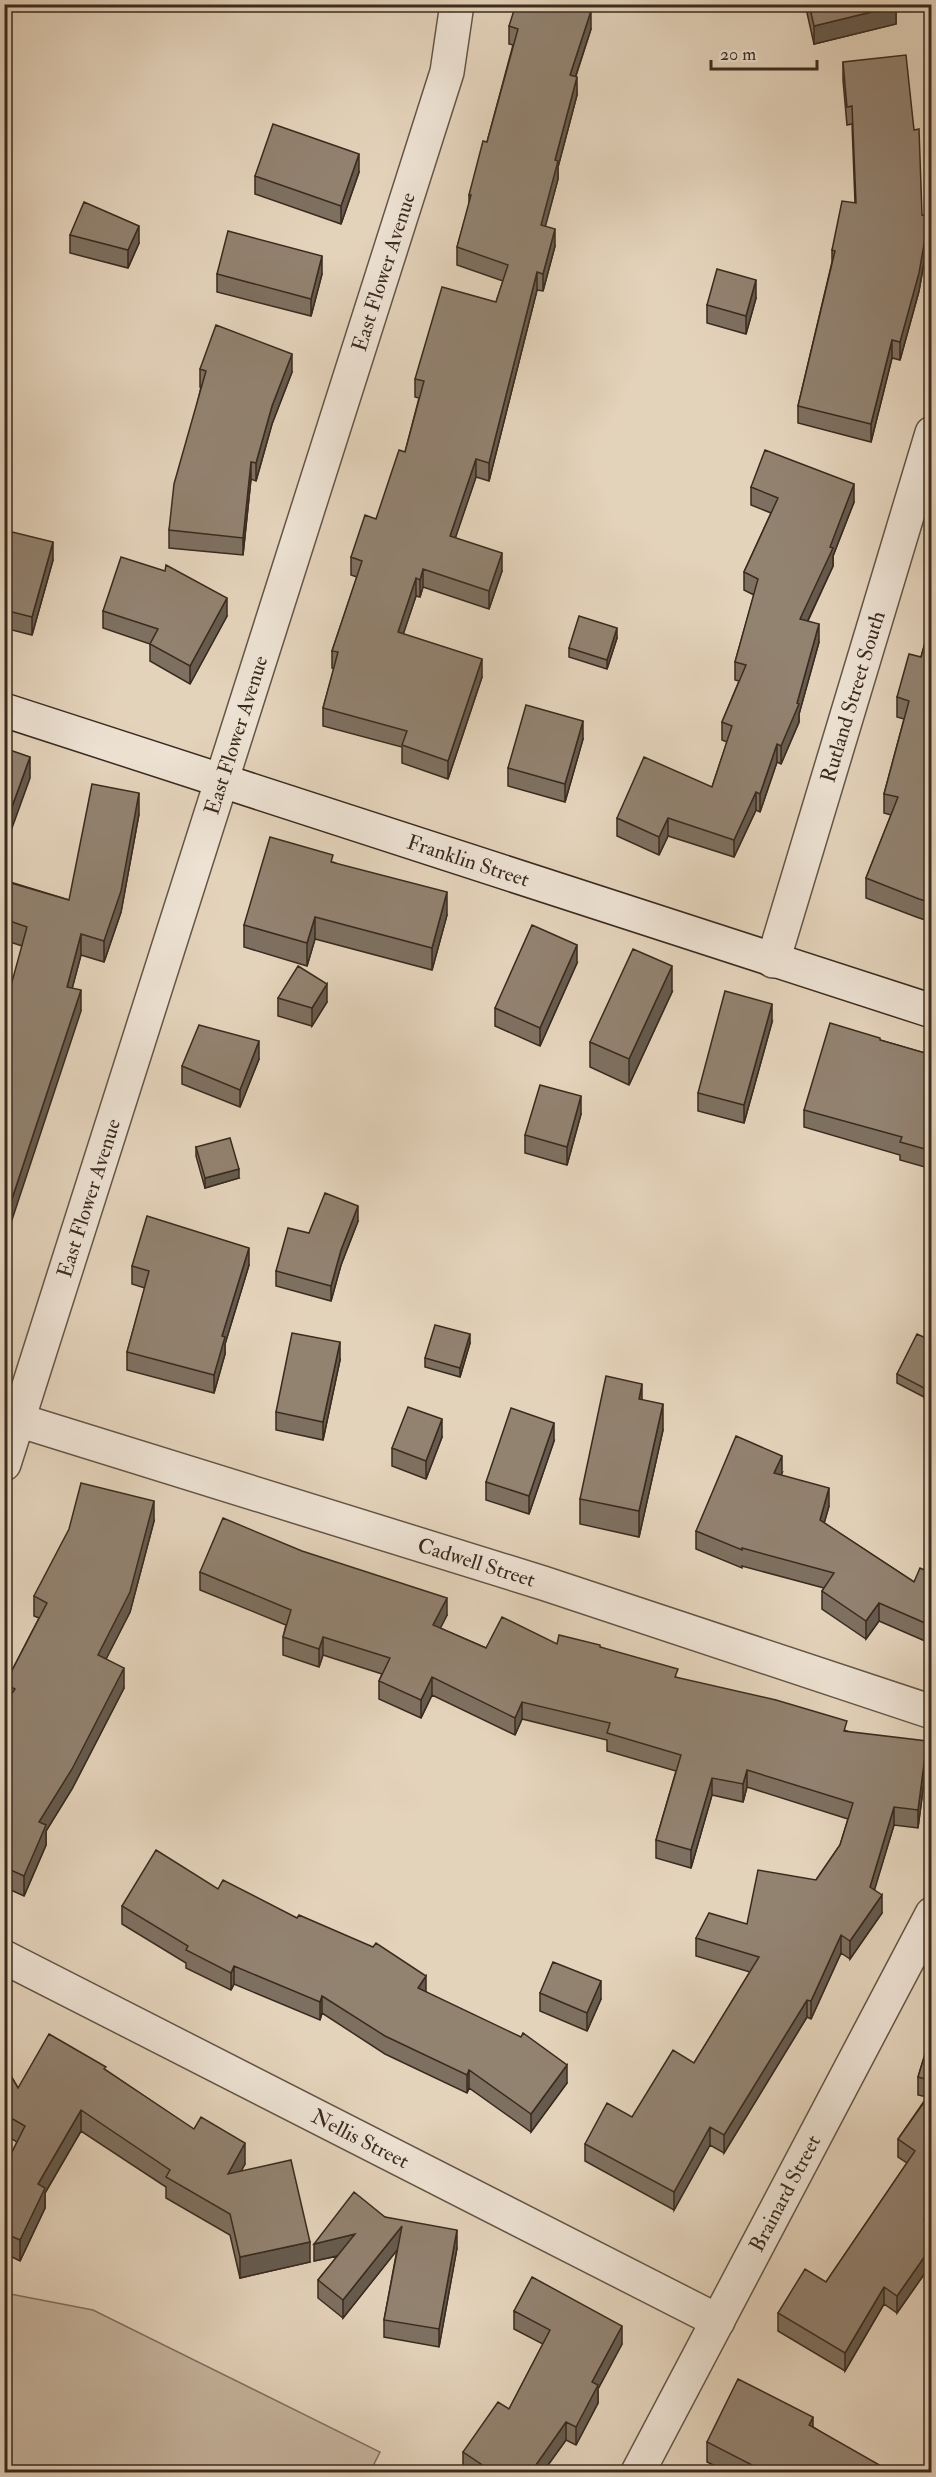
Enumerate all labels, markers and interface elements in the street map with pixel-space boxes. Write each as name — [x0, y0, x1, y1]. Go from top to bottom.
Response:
scale bar — [711, 33, 818, 71]
text: 20 m — [720, 43, 756, 66]
street label: East Flower Avenue — [345, 189, 421, 355]
street label: Rutland Street South — [814, 608, 891, 786]
street label: East Flower Avenue — [198, 652, 274, 818]
street label: Franklin Street — [404, 828, 533, 893]
street label: East Flower Avenue — [51, 1115, 127, 1281]
street label: Cadwell Street — [414, 1531, 539, 1593]
street label: Nellis Street — [307, 2103, 414, 2175]
street label: Brainard Street — [743, 2130, 827, 2256]

